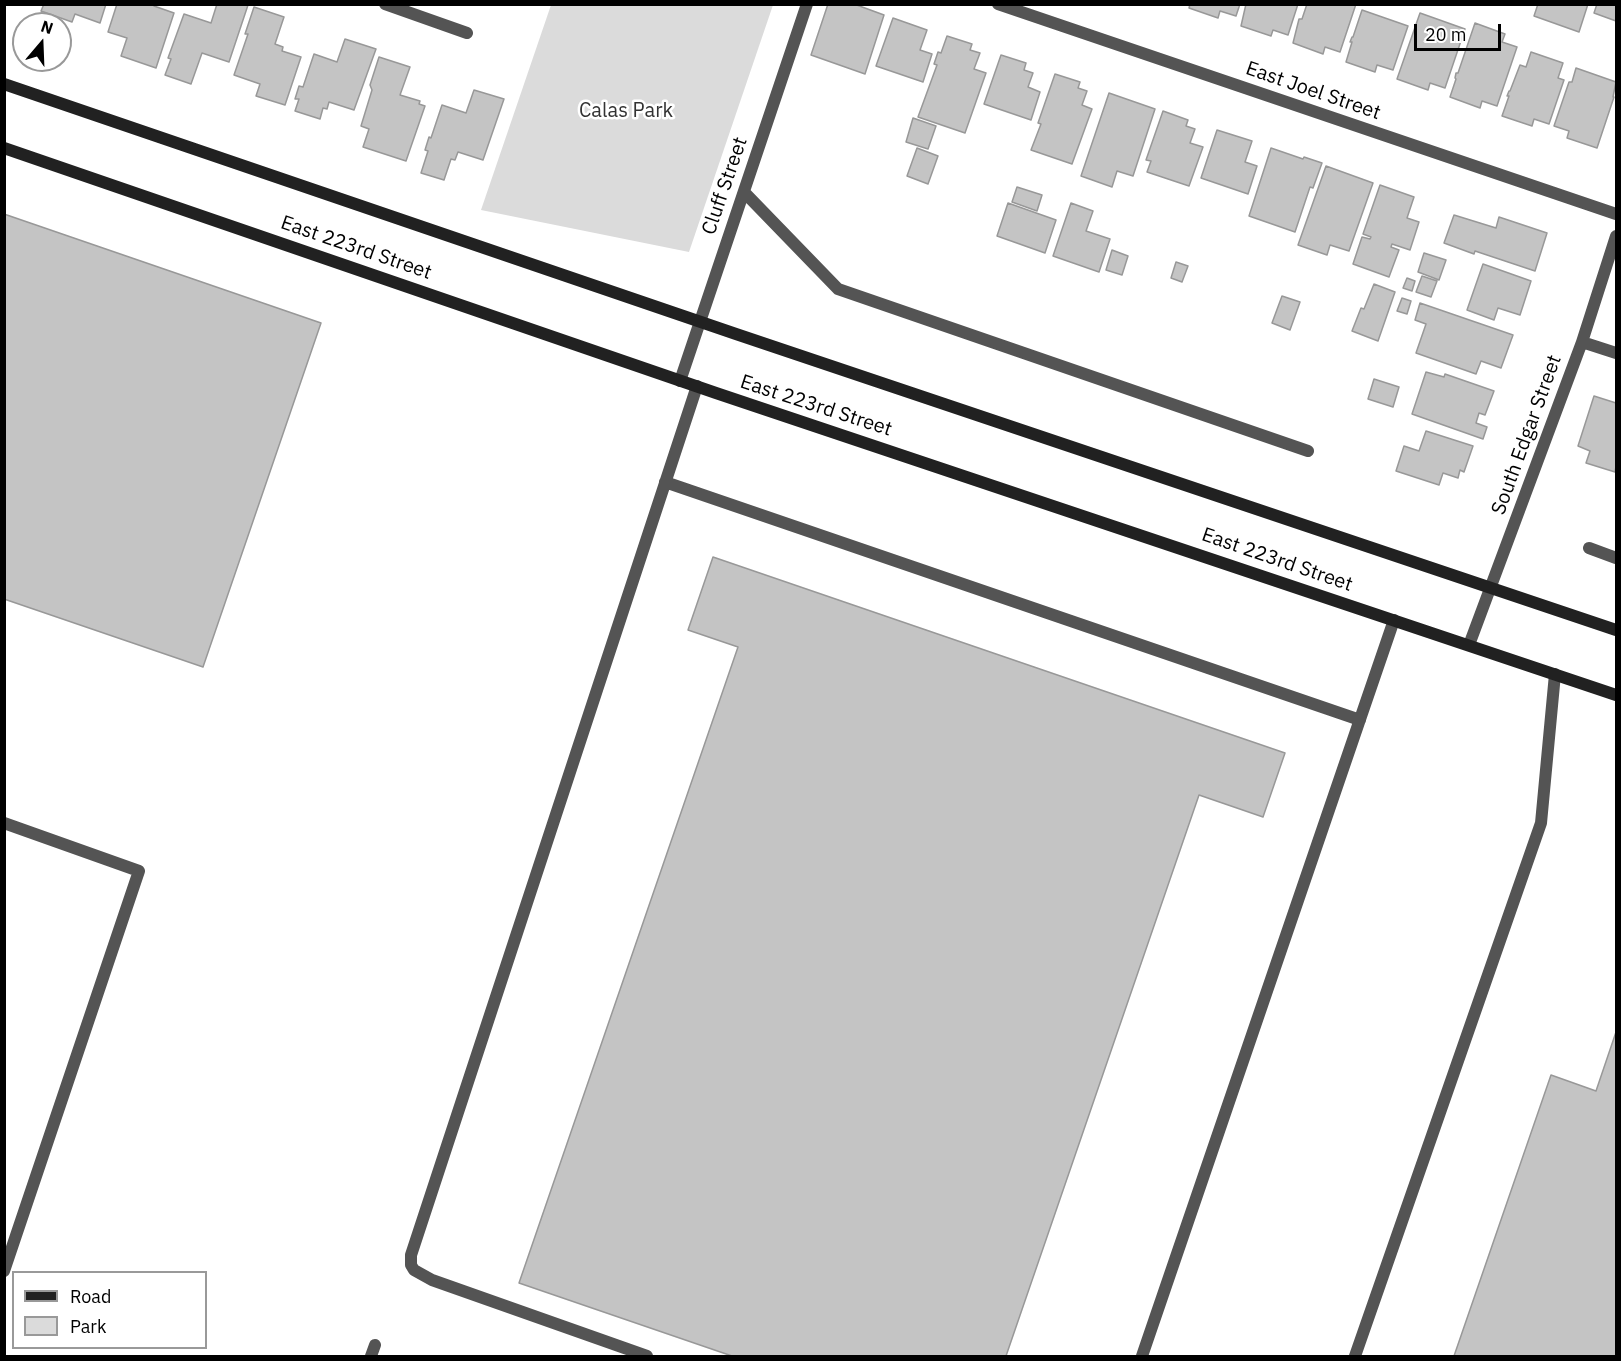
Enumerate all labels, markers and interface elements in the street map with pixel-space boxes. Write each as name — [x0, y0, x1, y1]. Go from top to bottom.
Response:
north arrow — [12, 12, 72, 72]
scale bar — [1417, 12, 1504, 50]
text: N — [38, 16, 56, 38]
text: 20 m — [1425, 23, 1467, 46]
street label: East Joel Street — [1242, 57, 1384, 125]
park label: Calas Park — [579, 99, 673, 123]
street label: Cluff Street — [697, 134, 753, 238]
street label: East 223rd Street — [277, 211, 435, 285]
street label: South Edgar Street — [1487, 352, 1567, 518]
street label: East 223rd Street — [737, 370, 895, 442]
street label: East 223rd Street — [1198, 523, 1356, 597]
legend — [12, 1271, 207, 1349]
text: Road — [70, 1285, 111, 1308]
text: Park — [70, 1315, 106, 1338]

